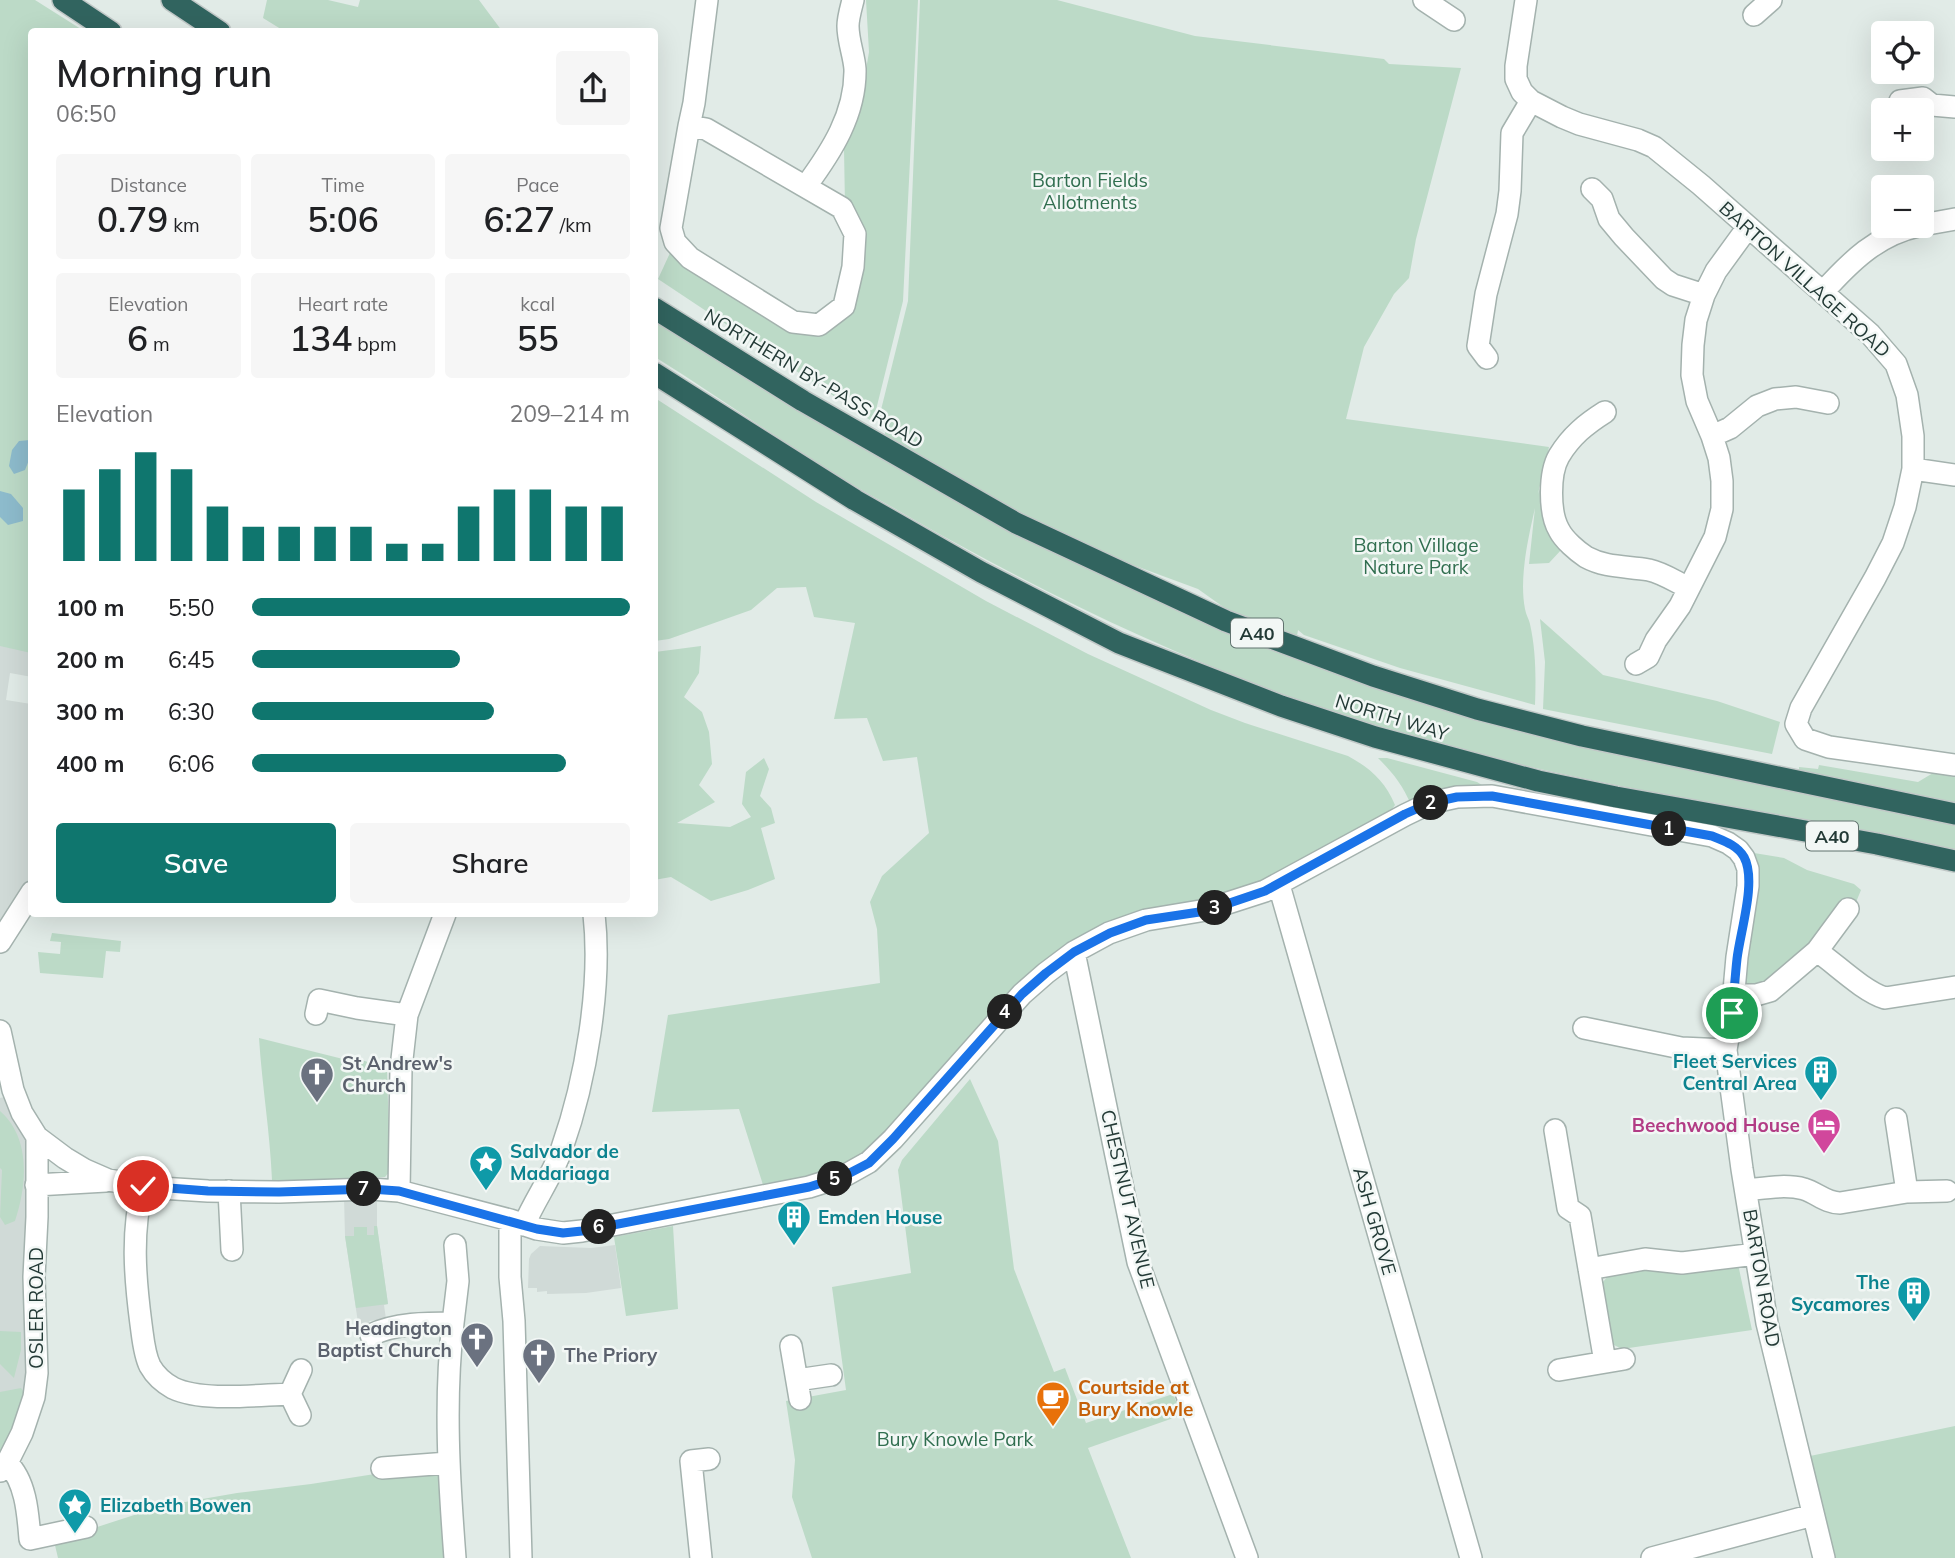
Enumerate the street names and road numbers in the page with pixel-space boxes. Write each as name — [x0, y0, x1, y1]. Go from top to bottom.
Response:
street label: BARTON VILLAGE ROAD — [1715, 196, 1895, 362]
street label: NORTHERN BY-PASS ROAD — [700, 303, 928, 453]
road number: A40 — [1231, 618, 1283, 648]
street label: NORTH WAY — [1333, 688, 1452, 746]
road number: A40 — [1806, 822, 1858, 850]
street label: CHESTNUT AVENUE — [1096, 1107, 1160, 1291]
street label: ASH GROVE — [1348, 1164, 1402, 1278]
street label: BARTON ROAD — [1738, 1207, 1786, 1349]
street label: OSLER ROAD — [24, 1247, 48, 1369]

